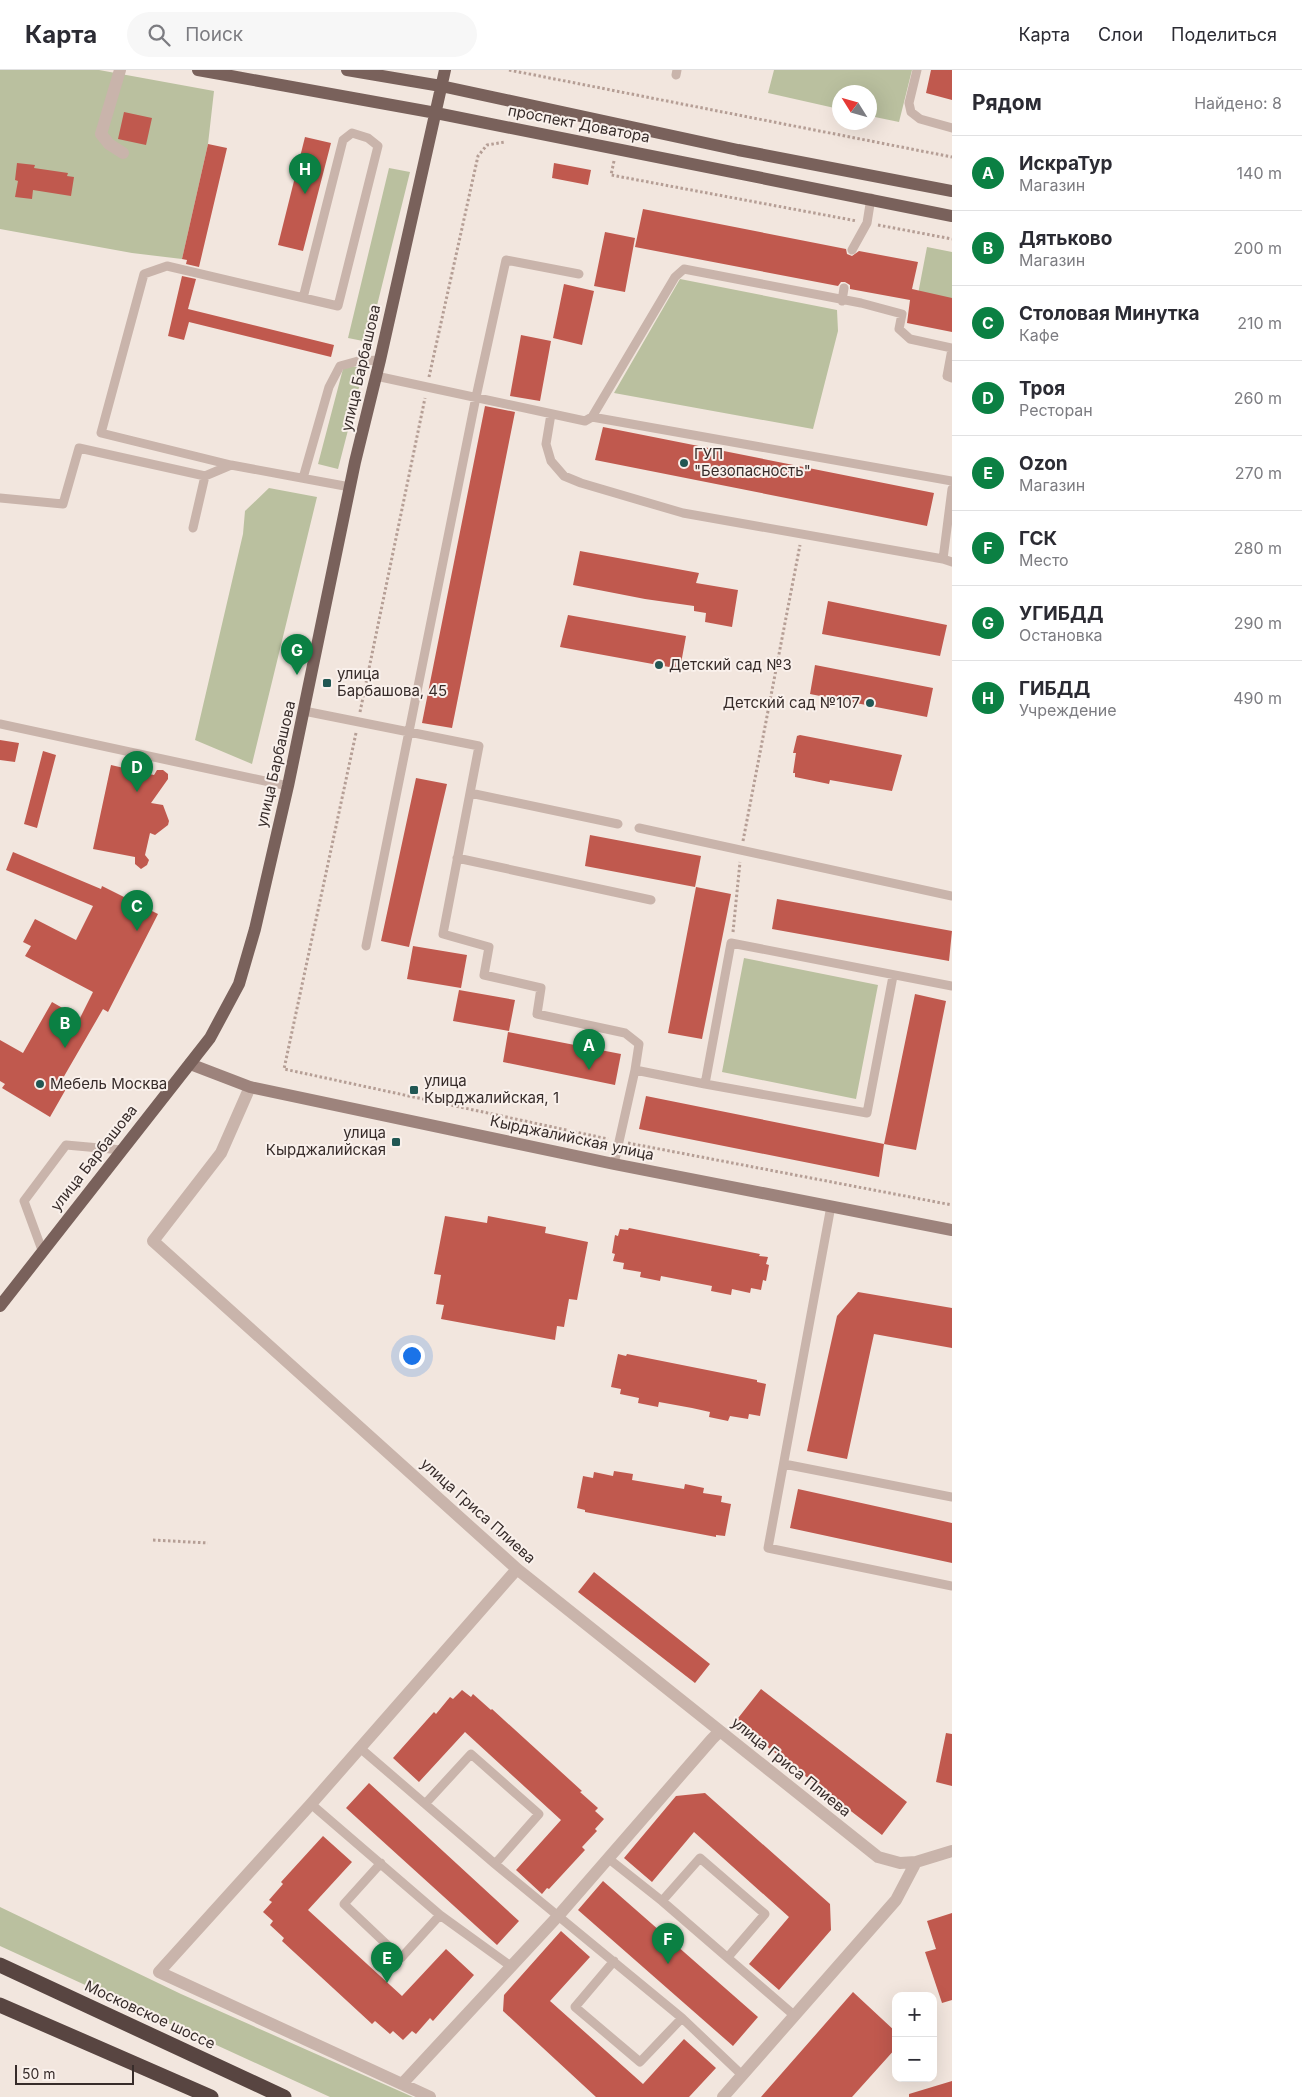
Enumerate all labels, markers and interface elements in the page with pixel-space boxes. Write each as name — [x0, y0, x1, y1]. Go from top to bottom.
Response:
search box — [127, 12, 477, 57]
text: Карта — [25, 20, 97, 49]
icon: search — [145, 21, 173, 49]
text: Поиск — [185, 23, 243, 46]
text: Карта — [1018, 24, 1070, 45]
text: Слои — [1098, 24, 1143, 45]
text: Поделиться — [1171, 24, 1277, 45]
north arrow — [832, 85, 877, 130]
text: Рядом — [972, 90, 1042, 115]
text: Найдено: 8 — [1194, 93, 1282, 113]
street label: проспект Доватора — [507, 100, 652, 147]
text: ИскраТур — [1019, 152, 1113, 175]
pin: H — [289, 153, 321, 194]
text: A — [982, 163, 994, 183]
text: 140 m — [1237, 163, 1282, 183]
text: Магазин — [1019, 175, 1085, 195]
text: Дятьково — [1019, 227, 1112, 250]
text: B — [983, 238, 993, 258]
text: 200 m — [1234, 238, 1282, 258]
text: Магазин — [1019, 250, 1085, 270]
text: Столовая Минутка — [1019, 302, 1200, 325]
street label: улица Барбашова — [337, 303, 384, 433]
text: C — [982, 313, 994, 333]
text: 210 m — [1237, 313, 1282, 333]
text: Кафе — [1019, 325, 1059, 345]
text: Троя — [1019, 377, 1065, 400]
text: D — [982, 388, 994, 408]
text: 260 m — [1234, 388, 1282, 408]
text: Ресторан — [1019, 400, 1093, 420]
place label: ГУП "Безопасность" — [694, 444, 811, 480]
text: Ozon — [1019, 452, 1068, 475]
marker: ГУП "Безопасность" — [678, 457, 690, 469]
text: E — [983, 463, 993, 483]
text: 270 m — [1235, 463, 1282, 483]
text: Магазин — [1019, 475, 1085, 495]
text: ГСК — [1019, 527, 1057, 550]
text: F — [983, 538, 993, 558]
text: 280 m — [1234, 538, 1282, 558]
text: Место — [1019, 550, 1069, 570]
text: УГИБДД — [1019, 602, 1103, 625]
text: G — [982, 613, 994, 633]
text: 290 m — [1234, 613, 1282, 633]
text: Остановка — [1019, 625, 1103, 645]
pin: G — [281, 634, 313, 675]
place label: Детский сад №3 — [669, 655, 792, 674]
marker: Детский сад №3 — [653, 659, 665, 671]
place label: улица Барбашова, 45 — [337, 664, 447, 700]
marker: улица Барбашова, 45 — [321, 677, 333, 689]
text: ГИБДД — [1019, 677, 1090, 700]
text: H — [982, 688, 994, 708]
text: 490 m — [1233, 688, 1282, 708]
place label: Детский сад №107 — [723, 693, 860, 712]
marker: Детский сад №107 — [864, 697, 876, 709]
street label: улица Барбашова — [252, 699, 299, 829]
text: Учреждение — [1019, 700, 1117, 720]
pin: D — [121, 751, 153, 792]
pin: C — [121, 890, 153, 931]
pin: B — [49, 1007, 81, 1048]
pin: A — [573, 1029, 605, 1070]
place label: улица Кырджалийская, 1 — [424, 1071, 559, 1107]
place label: Мебель Москва — [50, 1074, 167, 1093]
marker: Мебель Москва — [34, 1078, 46, 1090]
marker: улица Кырджалийская, 1 — [408, 1084, 420, 1096]
street label: улица Барбашова — [46, 1101, 141, 1215]
street label: Кырджалийская улица — [488, 1111, 656, 1164]
place label: улица Кырджалийская — [266, 1123, 386, 1159]
marker: улица Кырджалийская — [390, 1136, 402, 1148]
your location — [399, 1343, 425, 1369]
street label: улица Гриса Плиева — [417, 1454, 540, 1567]
street label: улица Гриса Плиева — [728, 1713, 855, 1821]
pin: F — [652, 1923, 684, 1964]
pin: E — [371, 1942, 403, 1983]
street label: Московское шоссе — [82, 1976, 219, 2053]
map controls — [892, 1992, 937, 2082]
button: + — [892, 1992, 937, 2037]
button: − — [892, 2037, 937, 2082]
scale bar — [15, 2062, 134, 2085]
text: 50 m — [22, 2065, 56, 2082]

